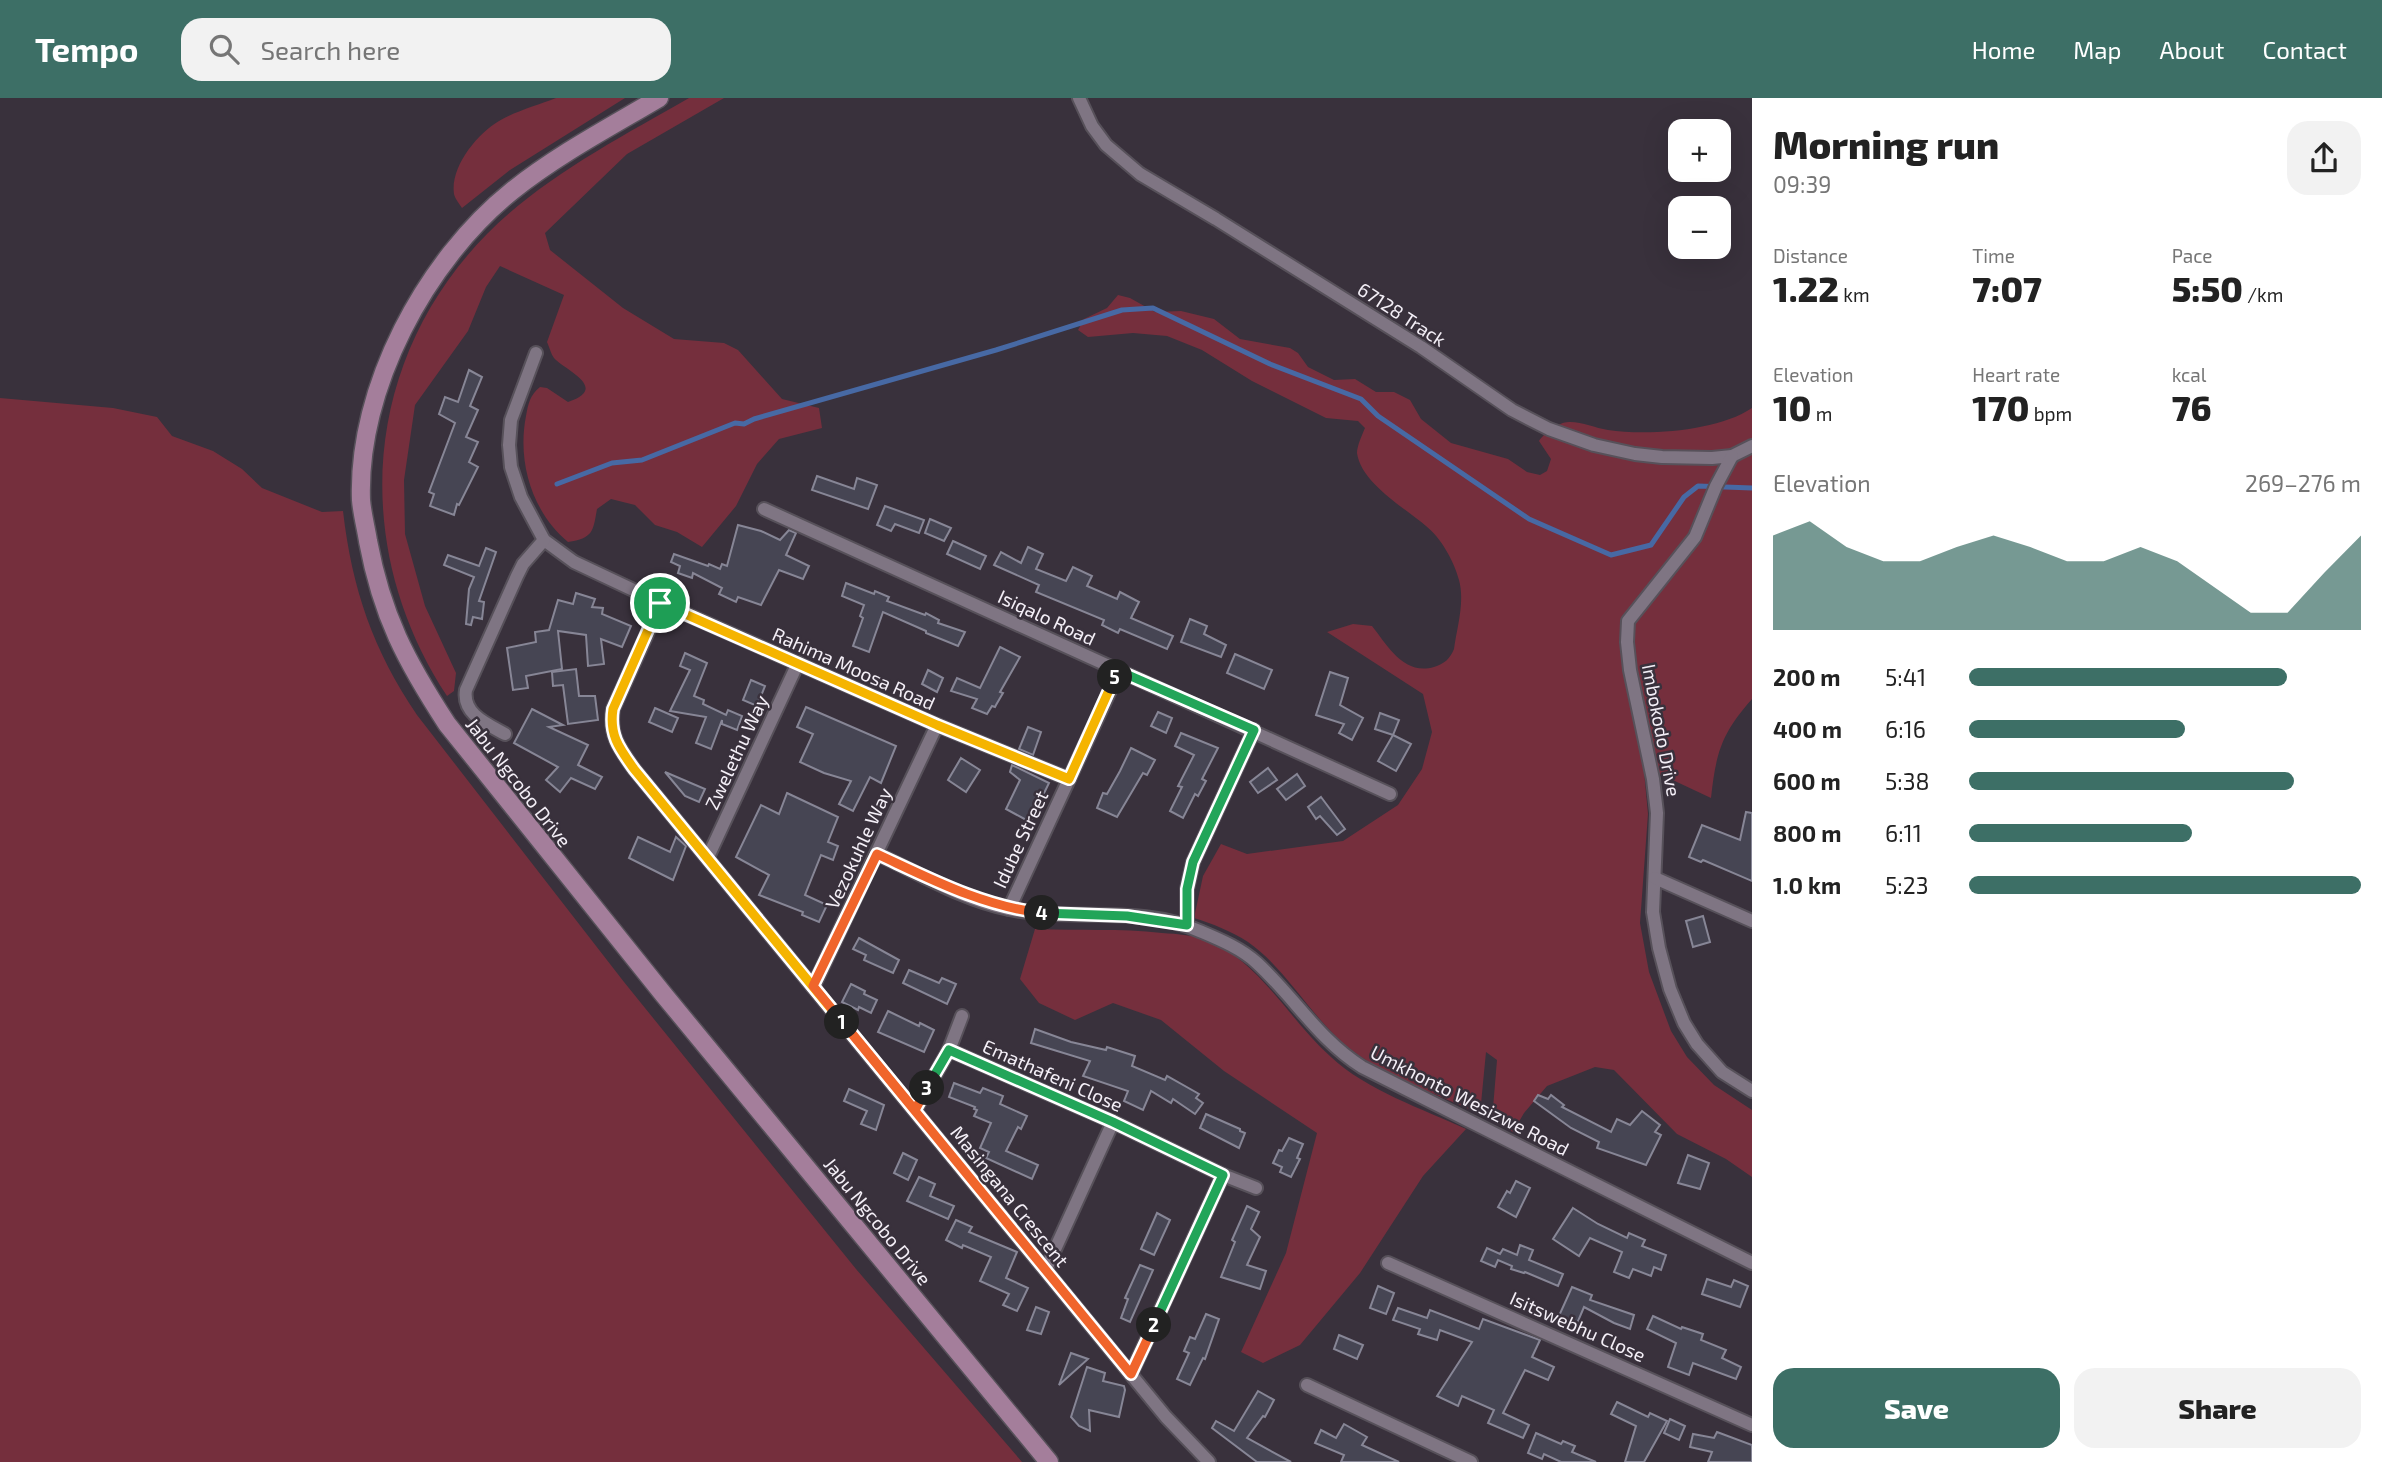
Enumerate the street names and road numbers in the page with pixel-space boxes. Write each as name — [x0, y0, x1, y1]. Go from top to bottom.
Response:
street label: 67128 Track — [1354, 277, 1451, 351]
street label: Isiqalo Road — [995, 584, 1099, 650]
street label: Rahima Moosa Road — [769, 622, 939, 714]
street label: Imbokodo Drive — [1638, 662, 1686, 798]
street label: Zwelethu Way — [699, 691, 773, 813]
street label: Jabu Ngcobo Drive — [461, 713, 577, 851]
street label: Vezokuhle Way — [820, 784, 896, 912]
street label: Idube Street — [987, 787, 1053, 891]
street label: Emathafeni Close — [979, 1034, 1127, 1116]
street label: Umkhonto Wesizwe Road — [1367, 1040, 1573, 1160]
street label: Masingana Crescent — [946, 1121, 1074, 1271]
street label: Jabu Ngcobo Drive — [819, 1153, 937, 1289]
street label: Isitswebhu Close — [1507, 1286, 1649, 1366]

